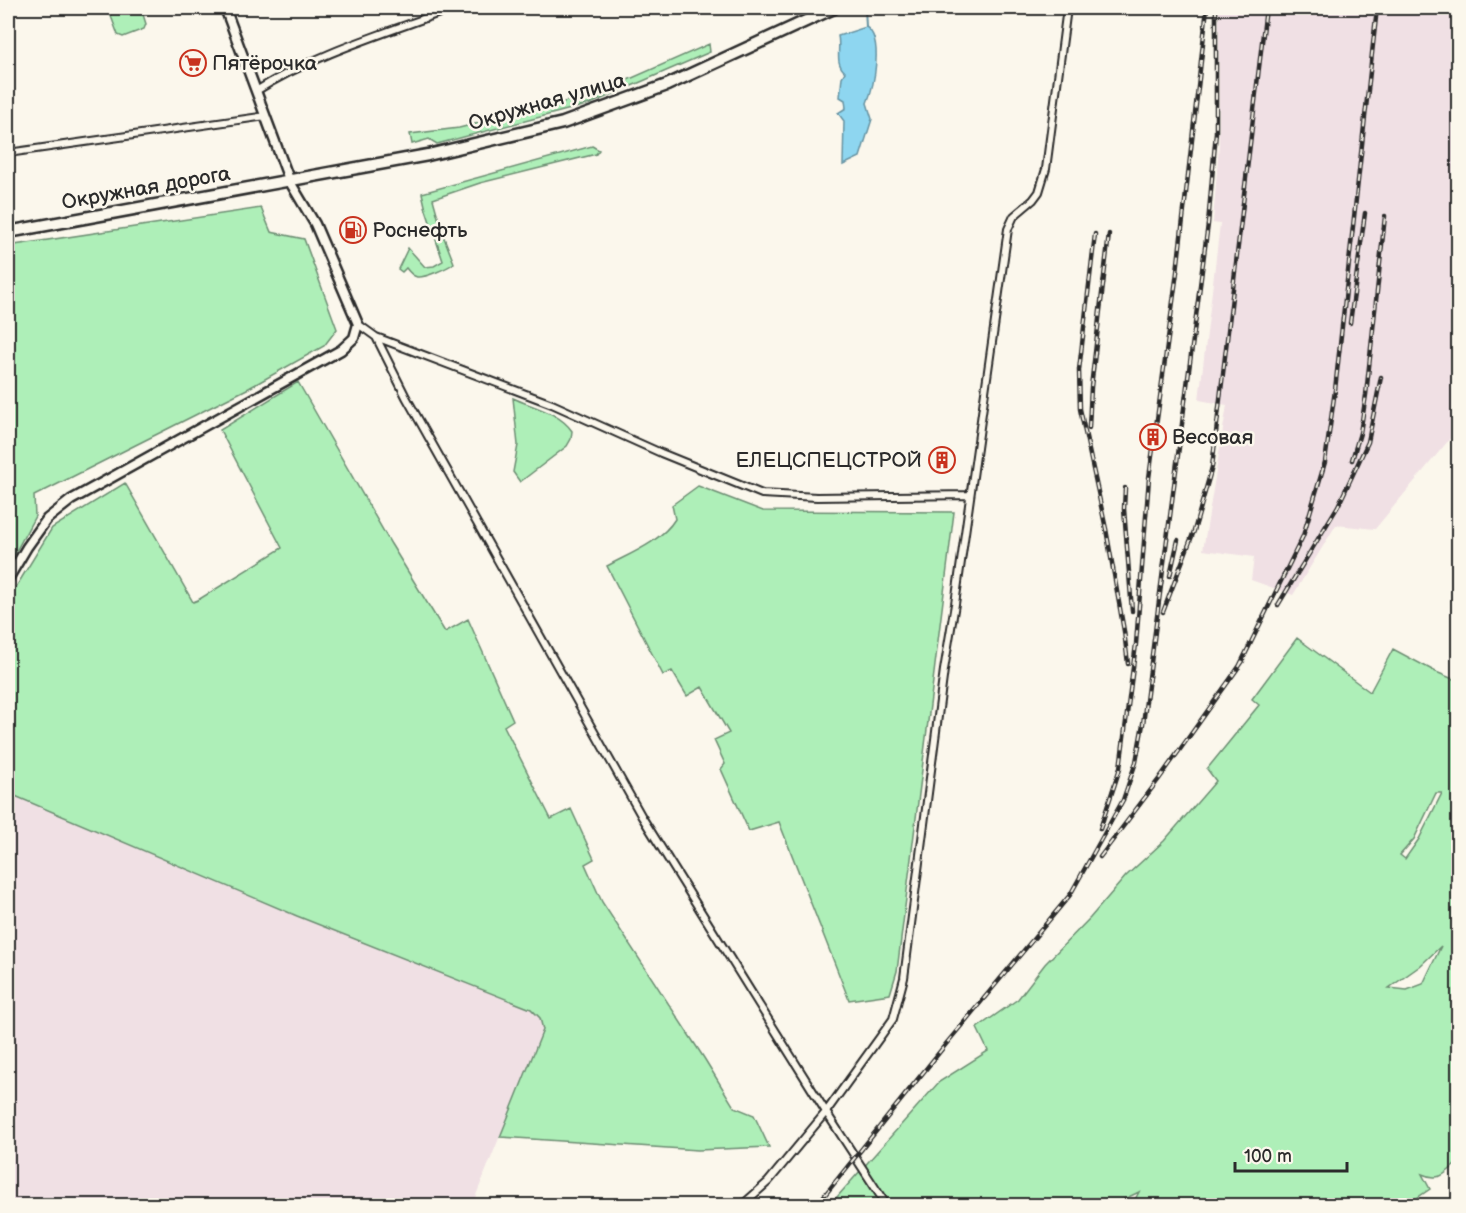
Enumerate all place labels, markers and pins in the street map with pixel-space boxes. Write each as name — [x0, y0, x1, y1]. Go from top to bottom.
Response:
supermarket icon: Пятёрочка — [178, 48, 208, 78]
place label: Пятёрочка — [212, 51, 318, 76]
fuel station icon: Роснефть — [338, 215, 368, 245]
place label: Роснефть — [372, 218, 468, 243]
building icon: Весовая — [1138, 422, 1168, 452]
place label: Весовая — [1172, 425, 1253, 450]
building icon: ЕЛЕЦСПЕЦСТРОЙ — [927, 445, 957, 475]
place label: ЕЛЕЦСПЕЦСТРОЙ — [735, 448, 922, 473]

